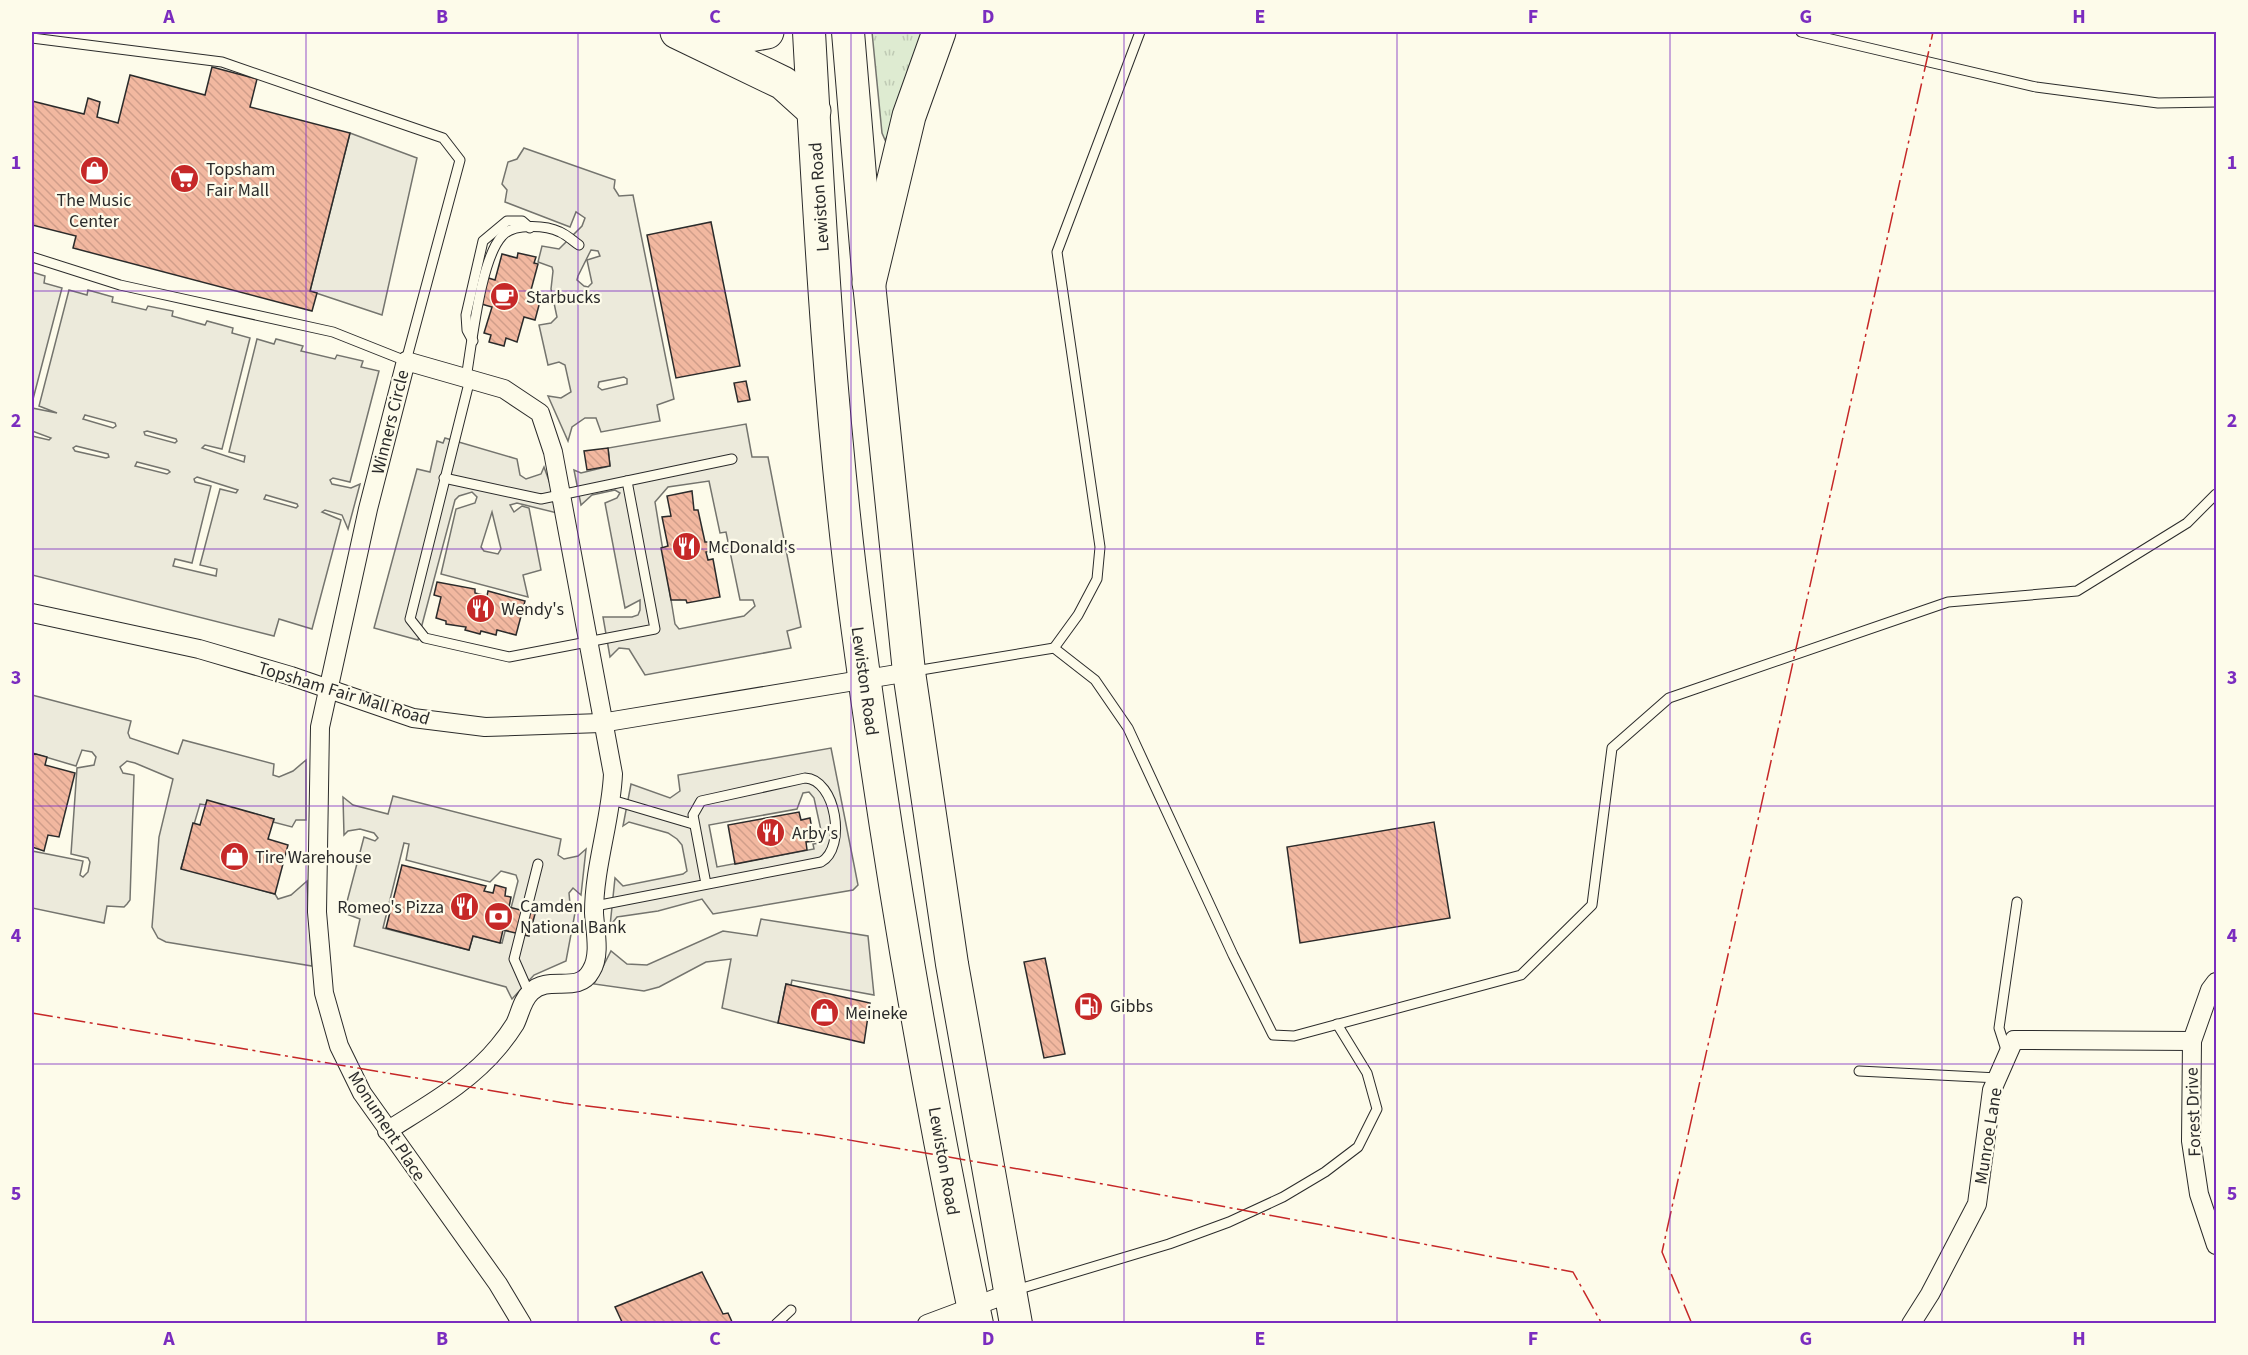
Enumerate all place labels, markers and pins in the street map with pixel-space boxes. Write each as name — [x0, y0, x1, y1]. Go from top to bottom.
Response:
shop icon: The Music Center — [78, 155, 110, 187]
place label: Topsham Fair Mall — [206, 157, 276, 203]
supermarket icon: Topsham Fair Mall — [169, 163, 201, 195]
place label: The Music Center — [56, 188, 132, 234]
cafe icon: Starbucks — [489, 281, 521, 313]
place label: Starbucks — [526, 285, 601, 310]
restaurant icon: McDonald's — [671, 531, 703, 563]
place label: McDonald's — [708, 535, 795, 560]
restaurant icon: Wendy's — [464, 593, 496, 625]
place label: Wendy's — [501, 597, 564, 622]
restaurant icon: Arby's — [755, 817, 787, 849]
place label: Arby's — [792, 821, 838, 846]
shop icon: Tire Warehouse — [218, 841, 250, 873]
place label: Tire Warehouse — [255, 845, 371, 870]
restaurant icon: Romeo's Pizza — [449, 891, 481, 923]
place label: Camden National Bank — [520, 894, 626, 940]
place label: Romeo's Pizza — [337, 895, 444, 920]
bank icon: Camden National Bank — [483, 900, 515, 932]
fuel station icon: Gibbs — [1073, 990, 1105, 1022]
place label: Gibbs — [1110, 994, 1153, 1019]
shop icon: Meineke — [808, 997, 840, 1029]
place label: Meineke — [845, 1001, 908, 1026]

